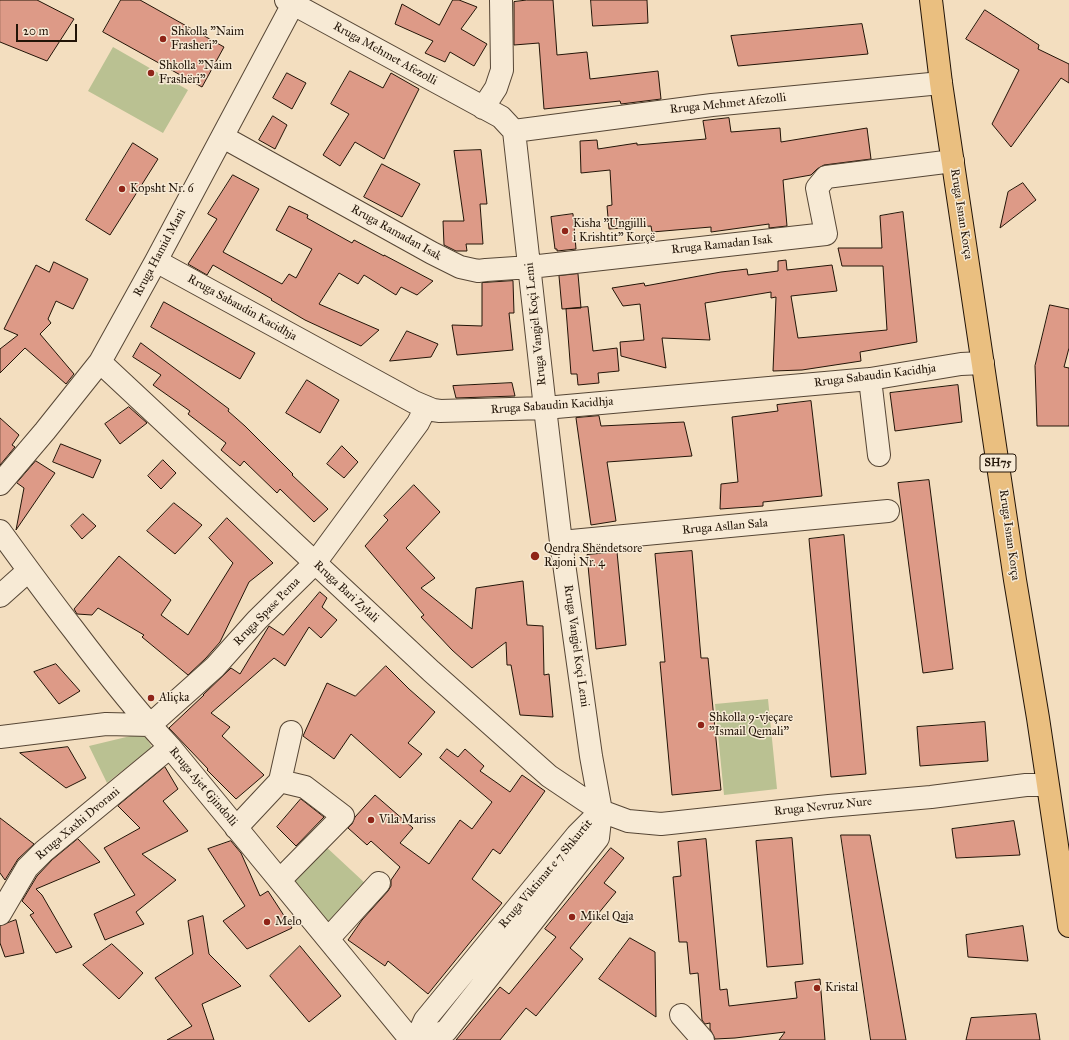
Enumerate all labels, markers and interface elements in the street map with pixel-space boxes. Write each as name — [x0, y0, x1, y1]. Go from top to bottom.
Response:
scale bar — [18, 16, 79, 42]
street label: Rruga Mehmet Afezolli — [330, 19, 440, 89]
text: 20 m — [23, 24, 49, 38]
place label: Shkolla "Naim Frasheri" — [171, 25, 244, 53]
marker: Shkolla "Naim Frasheri" — [158, 34, 168, 44]
place label: Shkolla "Naim Frashëri" — [159, 59, 232, 87]
marker: Shkolla "Naim Frashëri" — [146, 68, 156, 78]
street label: Rruga Mehmet Afezolli — [669, 91, 787, 117]
street label: Rruga Isnan Korça — [947, 168, 975, 260]
place label: Kopsht Nr. 6 — [130, 182, 194, 196]
marker: Kopsht Nr. 6 — [117, 184, 127, 194]
street label: Rruga Ramadan Isak — [348, 202, 444, 264]
street label: Rruga Hamid Mani — [131, 207, 189, 299]
place label: Kisha "Ungjilli i Krishtit" Korçë — [573, 217, 655, 245]
marker: Kisha "Ungjilli i Krishtit" Korçë — [560, 226, 570, 236]
street label: Rruga Ramadan Isak — [671, 233, 773, 257]
street label: Rruga Vangjel Koçi Lemi — [522, 262, 550, 386]
street label: Rruga Sabaudin Kacidhja — [185, 272, 299, 344]
street label: Rruga Sabaudin Kacidhja — [813, 361, 937, 391]
street label: Rruga Sabaudin Kacidhja — [490, 395, 614, 417]
road number: SH75 — [980, 454, 1016, 472]
street label: Rruga Isnan Korça — [995, 489, 1023, 581]
street label: Rruga Asllan Sala — [682, 516, 768, 538]
place label: Qendra Shëndetsore Rajoni Nr. 4 — [544, 542, 642, 570]
marker: Qendra Shëndetsore Rajoni Nr. 4 — [529, 550, 541, 562]
street label: Rruga Bari Zylali — [310, 558, 382, 626]
street label: Rruga Spase Pema — [231, 575, 303, 649]
street label: Rruga Vangjel Koçi Lemi — [560, 584, 592, 708]
place label: Aliçka — [159, 691, 189, 705]
marker: Aliçka — [146, 693, 156, 703]
place label: Shkolla 9-vjeçare "Ismail Qemali" — [709, 711, 793, 739]
marker: Shkolla 9-vjeçare "Ismail Qemali" — [696, 720, 706, 730]
street label: Rruga Ajet Gjindolli — [166, 745, 240, 829]
street label: Rruga Xaxhi Dvorani — [33, 785, 123, 863]
street label: Rruga Nevruz Nure — [773, 795, 873, 819]
place label: Vila Mariss — [379, 813, 436, 827]
marker: Vila Mariss — [366, 815, 376, 825]
street label: Rruga Viktimat e 7 Shkurtit — [496, 817, 596, 931]
place label: Mikel Qaja — [580, 910, 634, 924]
marker: Mikel Qaja — [567, 912, 577, 922]
place label: Melo — [275, 915, 302, 929]
marker: Melo — [262, 917, 272, 927]
place label: Kristal — [825, 981, 858, 995]
marker: Kristal — [812, 983, 822, 993]

